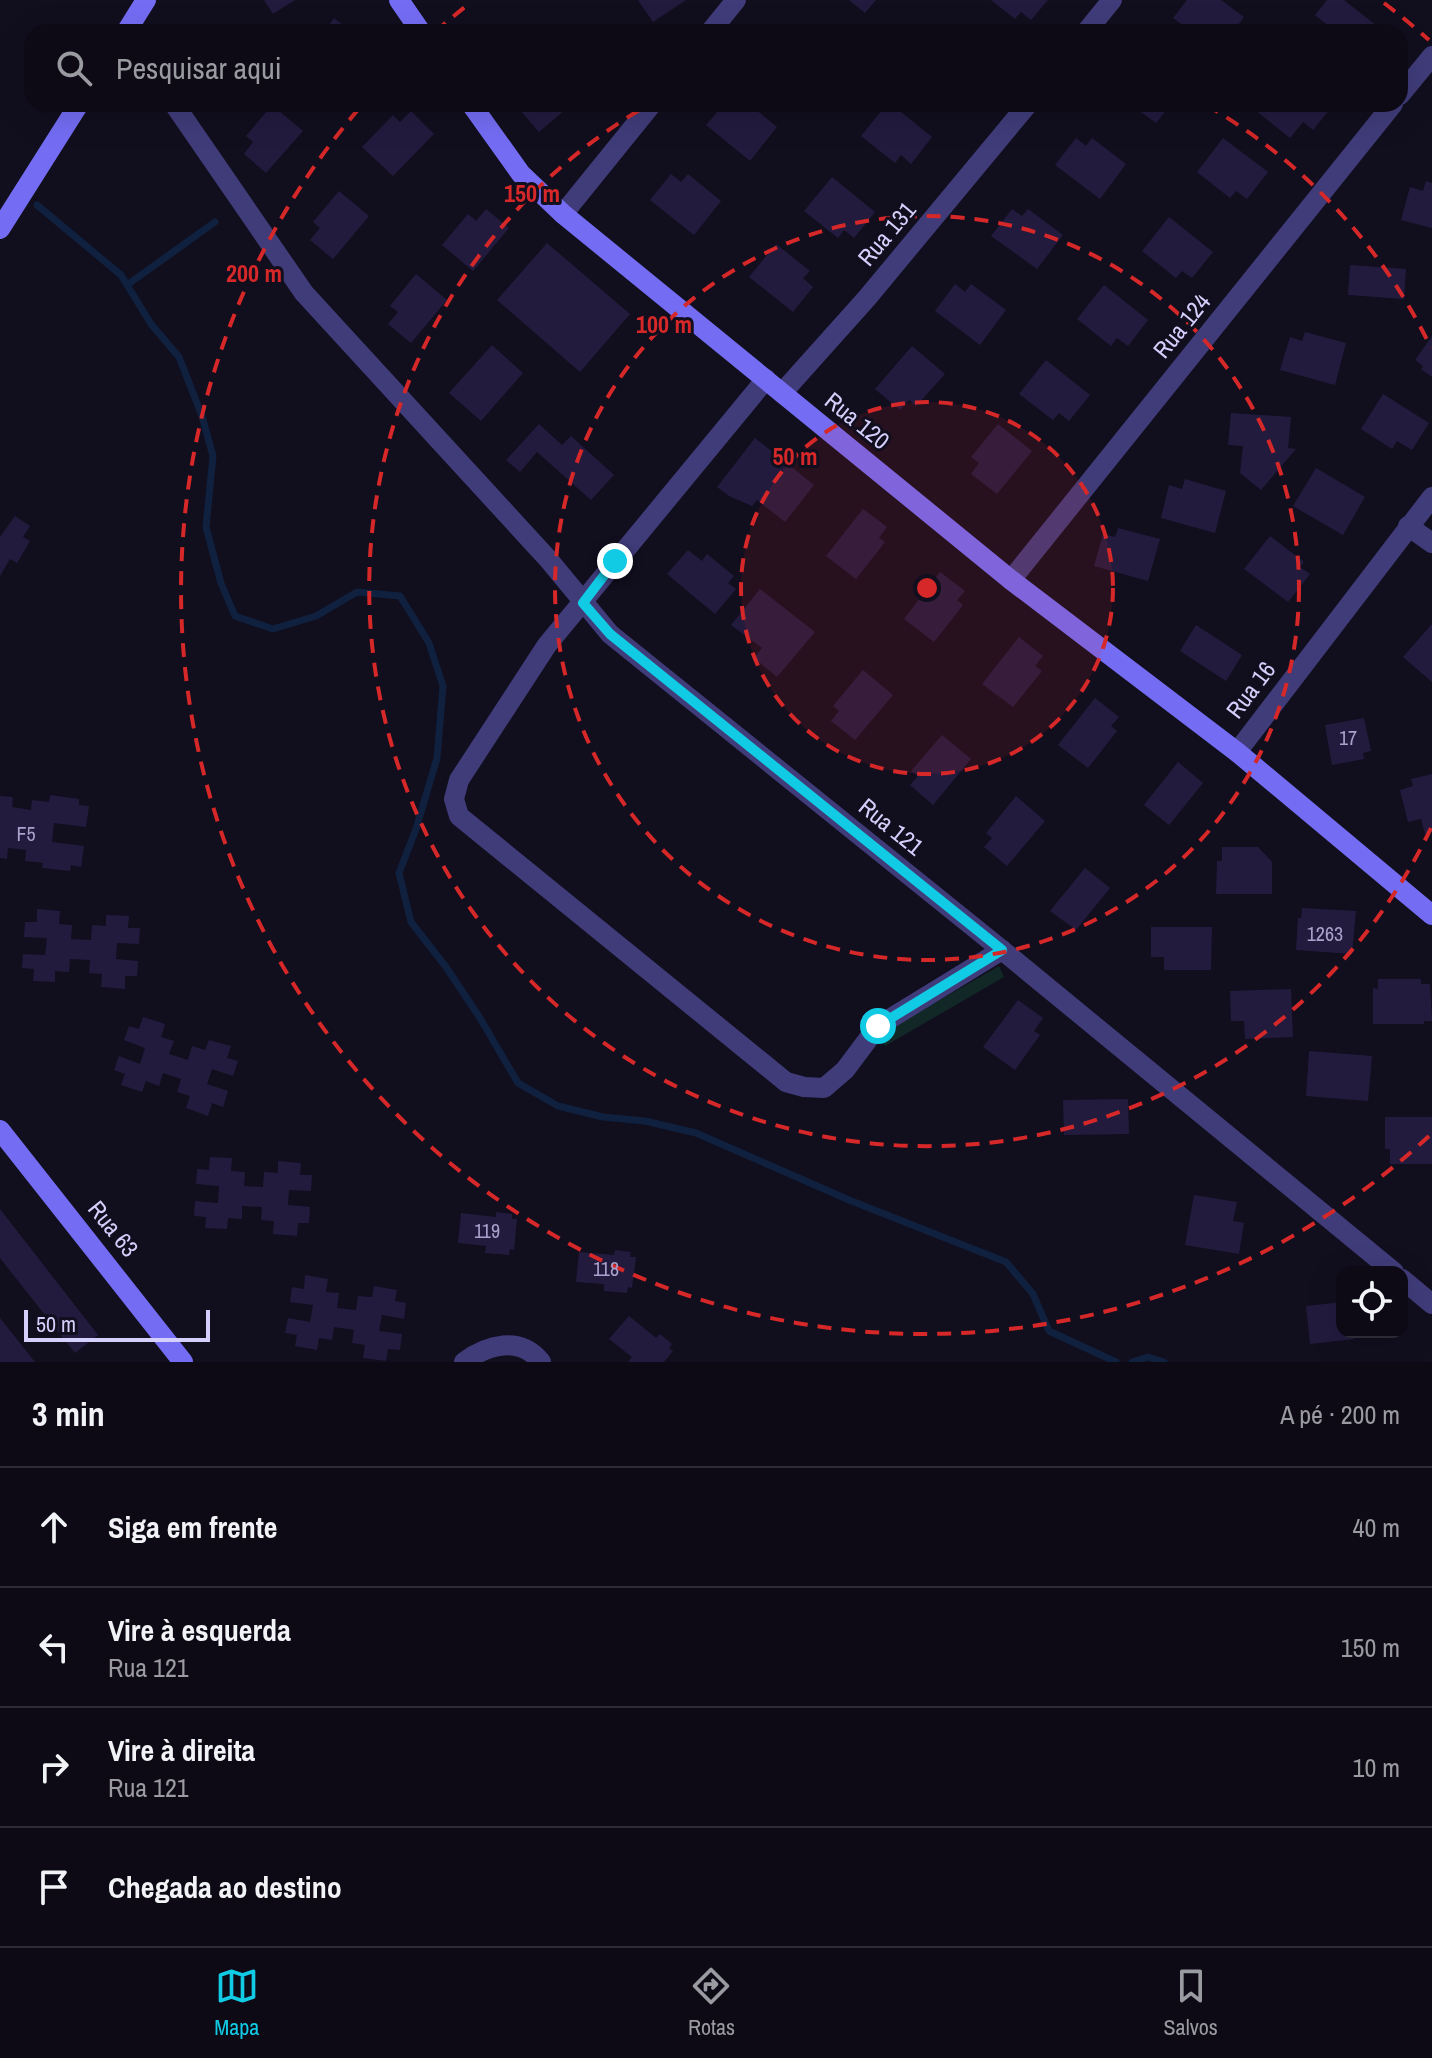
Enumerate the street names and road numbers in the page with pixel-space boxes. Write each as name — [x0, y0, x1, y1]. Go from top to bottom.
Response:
street label: Rua 131 — [850, 195, 922, 272]
street label: Rua 124 — [1145, 286, 1217, 364]
street label: Rua 120 — [819, 384, 897, 456]
street label: Rua 16 — [1218, 654, 1282, 724]
street label: Rua 121 — [853, 790, 931, 862]
street label: Rua 63 — [81, 1194, 146, 1263]

